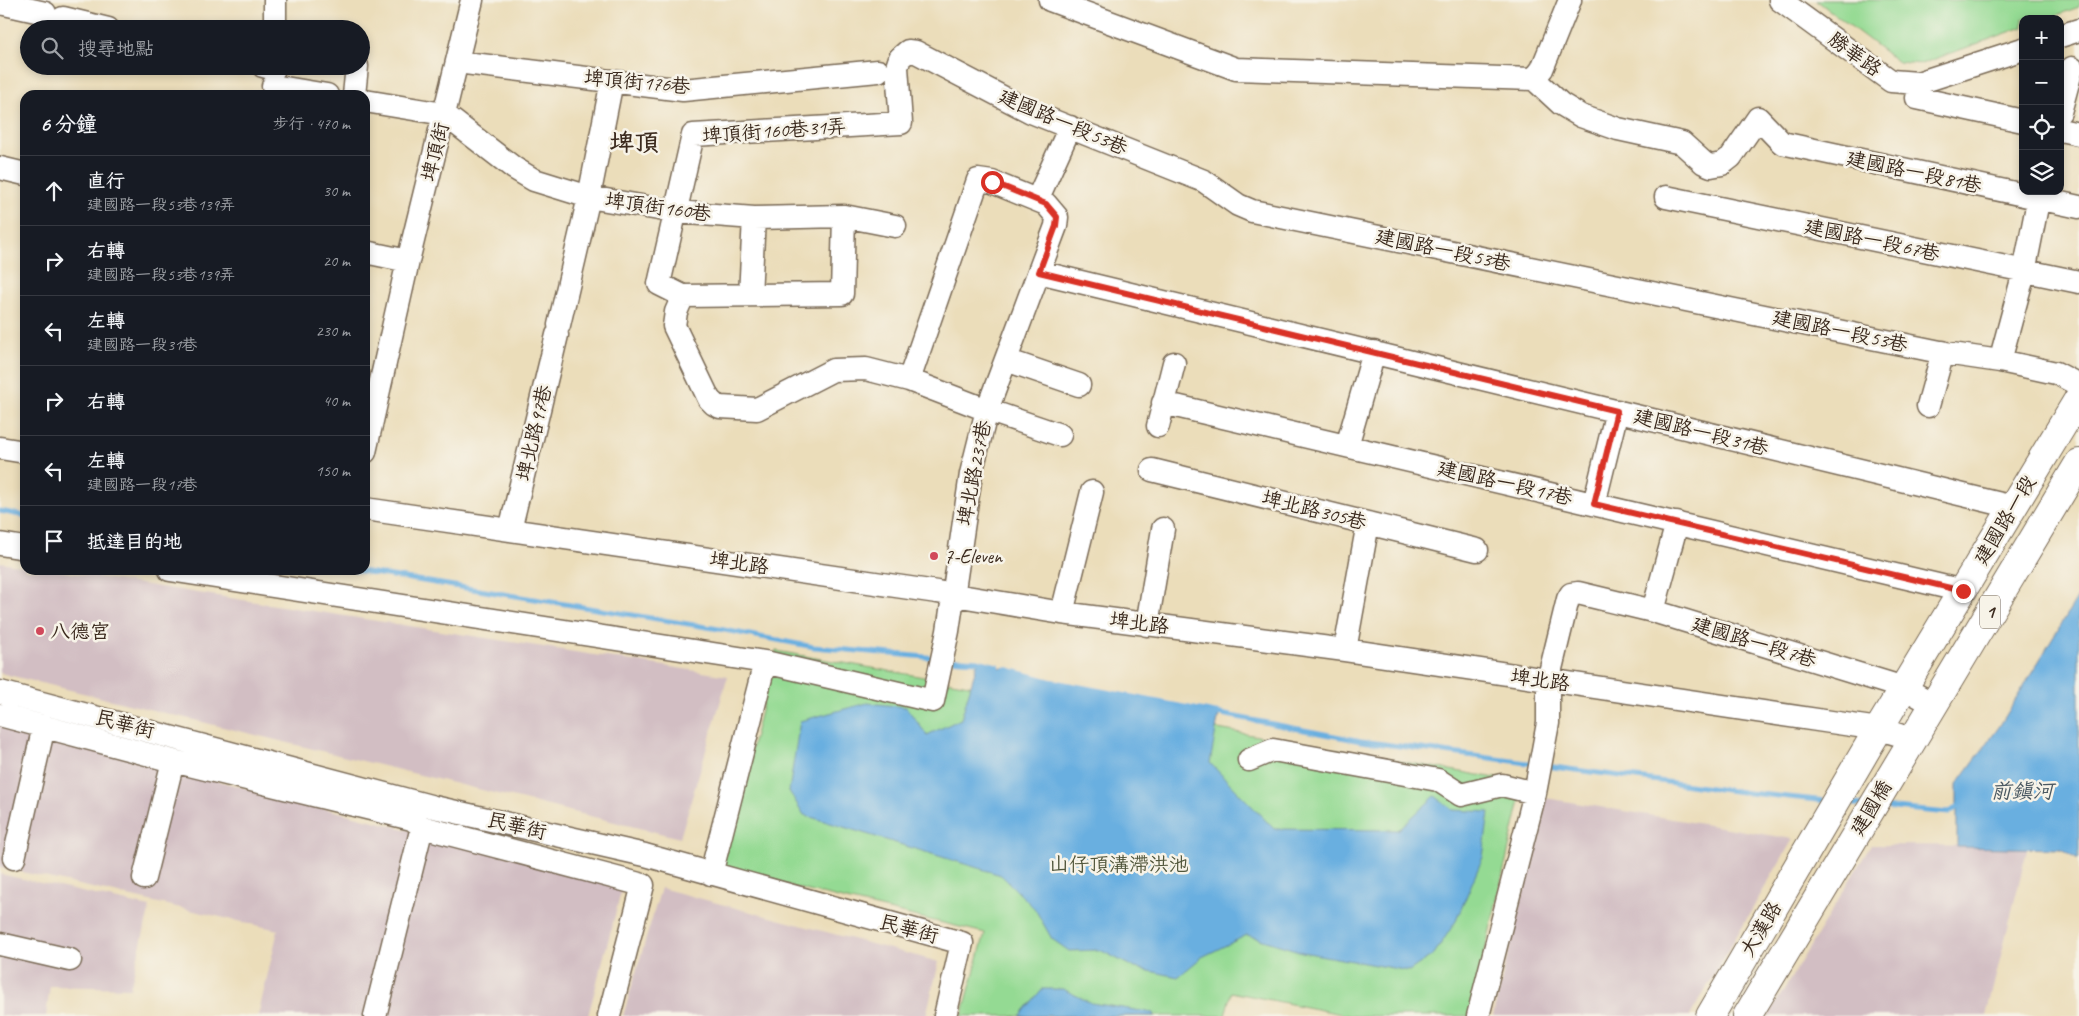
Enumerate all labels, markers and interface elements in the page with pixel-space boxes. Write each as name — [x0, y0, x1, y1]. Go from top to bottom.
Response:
map controls — [2019, 15, 2064, 195]
button: + — [2019, 15, 2064, 60]
search box — [20, 20, 370, 75]
street label: 勝華路 — [1823, 26, 1887, 82]
icon: search — [38, 34, 66, 62]
text: 搜尋地點 — [78, 37, 154, 61]
button: − — [2019, 60, 2064, 105]
street label: 埤頂街176巷 — [583, 65, 692, 99]
street label: 建國路一段53巷 — [995, 84, 1132, 161]
button: locate — [2019, 105, 2064, 150]
text: 6 分鐘 — [40, 111, 97, 137]
street label: 埤頂街160巷31弄 — [701, 113, 847, 149]
text: 步行 · 470 m — [273, 114, 350, 134]
street label: 埤頂街 — [416, 120, 454, 184]
district label: 埤頂 — [609, 127, 659, 159]
street label: 建國路一段81巷 — [1844, 145, 1985, 199]
button: layers — [2019, 150, 2064, 195]
text: 直行 — [87, 169, 125, 193]
route start — [981, 171, 1004, 194]
icon: ahead — [40, 177, 68, 205]
text: 30 m — [323, 181, 350, 201]
street label: 埤頂街160巷 — [603, 187, 714, 227]
text: 建國路一段53巷139弄 — [87, 195, 235, 215]
street label: 建國路一段67巷 — [1802, 213, 1943, 267]
street label: 建國路一段53巷 — [1373, 223, 1514, 277]
text: 右轉 — [87, 239, 125, 263]
icon: right — [40, 247, 68, 275]
text: 20 m — [323, 251, 350, 271]
text: 建國路一段53巷139弄 — [87, 265, 235, 285]
street label: 建國路一段53巷 — [1770, 304, 1911, 358]
text: 左轉 — [87, 309, 125, 333]
icon: left — [40, 317, 68, 345]
text: 230 m — [316, 321, 350, 341]
text: 建國路一段31巷 — [87, 335, 197, 355]
street label: 埤北路97巷 — [511, 381, 557, 484]
icon: right — [40, 387, 68, 415]
text: 右轉 — [87, 390, 125, 414]
text: 40 m — [323, 391, 350, 411]
street label: 建國路一段31巷 — [1631, 403, 1772, 461]
street label: 埤北路237巷 — [952, 417, 997, 528]
text: 左轉 — [87, 449, 125, 473]
street label: 建國路一段17巷 — [1435, 455, 1576, 511]
icon: left — [40, 457, 68, 485]
text: 150 m — [316, 461, 350, 481]
street label: 建國路一段 — [1969, 471, 2041, 569]
text: 建國路一段17巷 — [87, 475, 197, 495]
street label: 埤北路305巷 — [1259, 485, 1370, 535]
icon: arrive — [40, 527, 68, 555]
text: 抵達目的地 — [87, 530, 182, 554]
place label: 7-Eleven — [944, 544, 1003, 569]
street label: 埤北路 — [708, 546, 771, 580]
marker: 7-Eleven — [928, 550, 940, 562]
route end — [1952, 580, 1975, 603]
road number: 1 — [1980, 596, 2000, 628]
street label: 埤北路 — [1108, 607, 1171, 639]
street label: 建國路一段7巷 — [1689, 611, 1820, 673]
place label: 八德宮 — [50, 619, 110, 644]
marker: 八德宮 — [34, 625, 46, 637]
street label: 埤北路 — [1509, 663, 1572, 697]
street label: 民華街 — [93, 705, 157, 743]
street label: 建國橋 — [1845, 776, 1897, 840]
water label: 前鎮河 — [1991, 778, 2056, 804]
street label: 民華街 — [485, 807, 549, 845]
park label: 山仔頂溝滯洪池 — [1049, 852, 1189, 877]
street label: 大漢路 — [1735, 896, 1788, 961]
street label: 民華街 — [877, 909, 941, 949]

